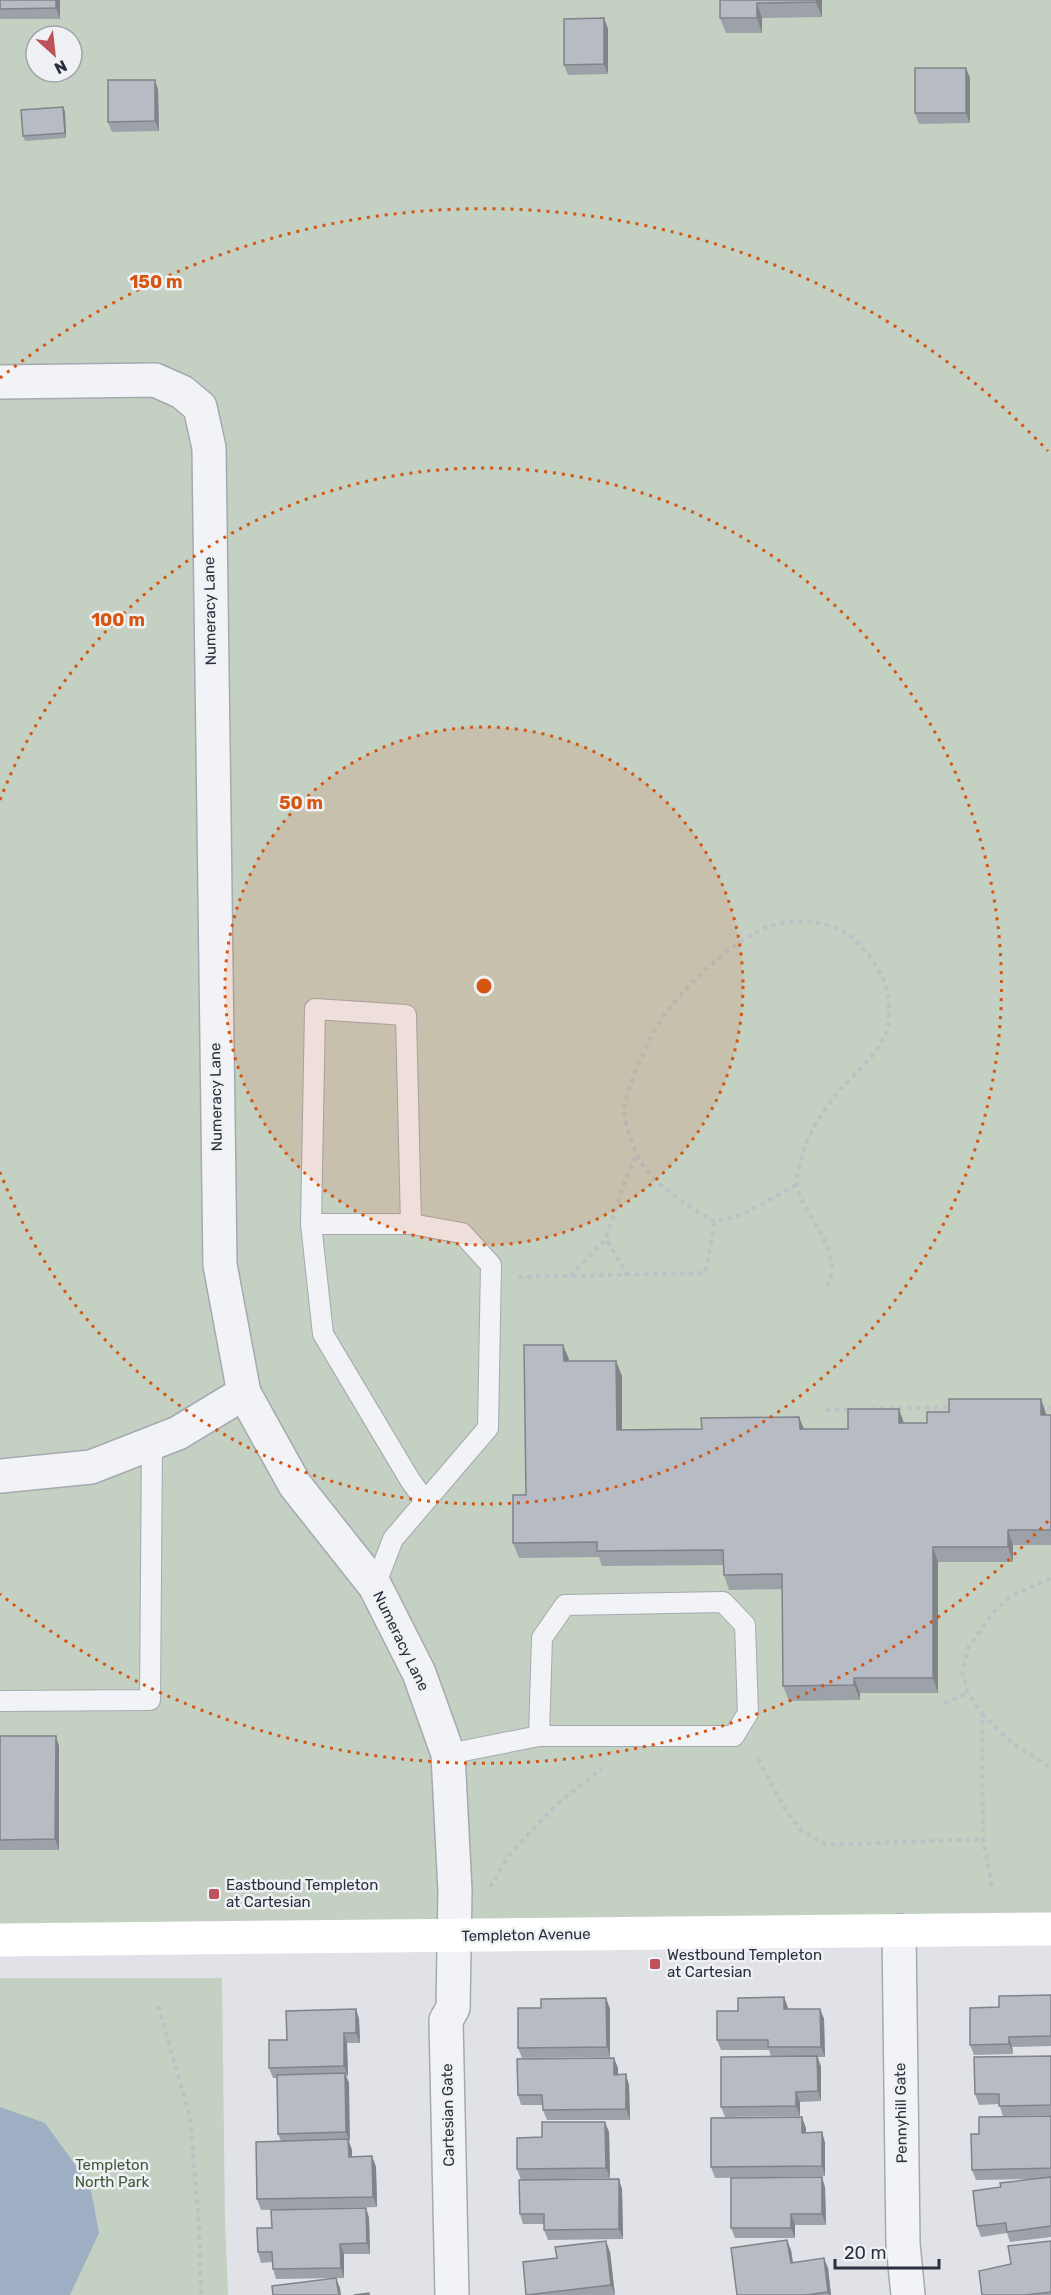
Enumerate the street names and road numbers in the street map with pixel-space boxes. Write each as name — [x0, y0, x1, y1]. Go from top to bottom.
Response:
street label: Numeracy Lane — [200, 556, 220, 666]
street label: Numeracy Lane — [206, 1042, 226, 1152]
street label: Numeracy Lane — [369, 1588, 433, 1694]
street label: Templeton Avenue — [461, 1925, 591, 1945]
street label: Cartesian Gate — [438, 2063, 458, 2167]
street label: Pennyhill Gate — [891, 2063, 911, 2163]

